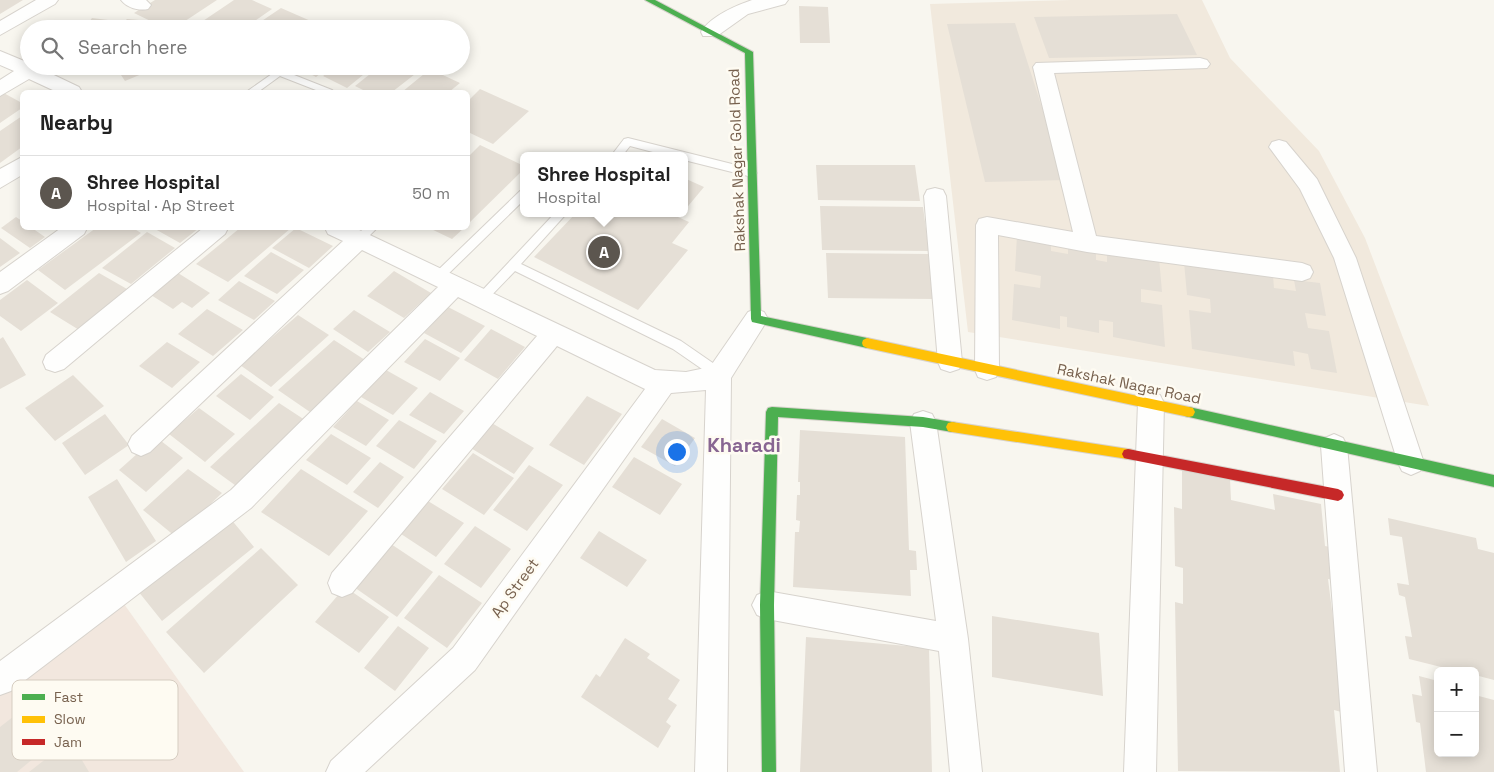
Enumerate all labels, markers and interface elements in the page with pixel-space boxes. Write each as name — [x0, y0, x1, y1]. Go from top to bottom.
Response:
search box — [20, 20, 470, 75]
icon: search — [38, 34, 66, 62]
text: Search here — [78, 35, 188, 60]
street label: Rakshak Nagar Gold Road — [724, 68, 749, 252]
text: Nearby — [40, 109, 113, 136]
popup — [520, 152, 688, 217]
text: Shree Hospital — [537, 162, 671, 187]
text: Shree Hospital — [87, 170, 220, 195]
text: A — [51, 183, 61, 204]
text: 50 m — [412, 183, 450, 204]
text: Hospital — [537, 187, 601, 208]
text: Hospital · Ap Street — [87, 195, 235, 216]
pin: A — [588, 233, 620, 271]
street label: Rakshak Nagar Road — [1055, 359, 1203, 408]
district label: Kharadi — [707, 432, 781, 458]
your location — [664, 439, 690, 465]
street label: Ap Street — [487, 554, 543, 621]
map controls — [1434, 667, 1479, 757]
button: + — [1434, 667, 1479, 712]
legend — [12, 680, 178, 760]
text: Fast — [54, 688, 83, 706]
text: Slow — [54, 710, 86, 728]
button: − — [1434, 712, 1479, 757]
text: Jam — [54, 733, 82, 751]

